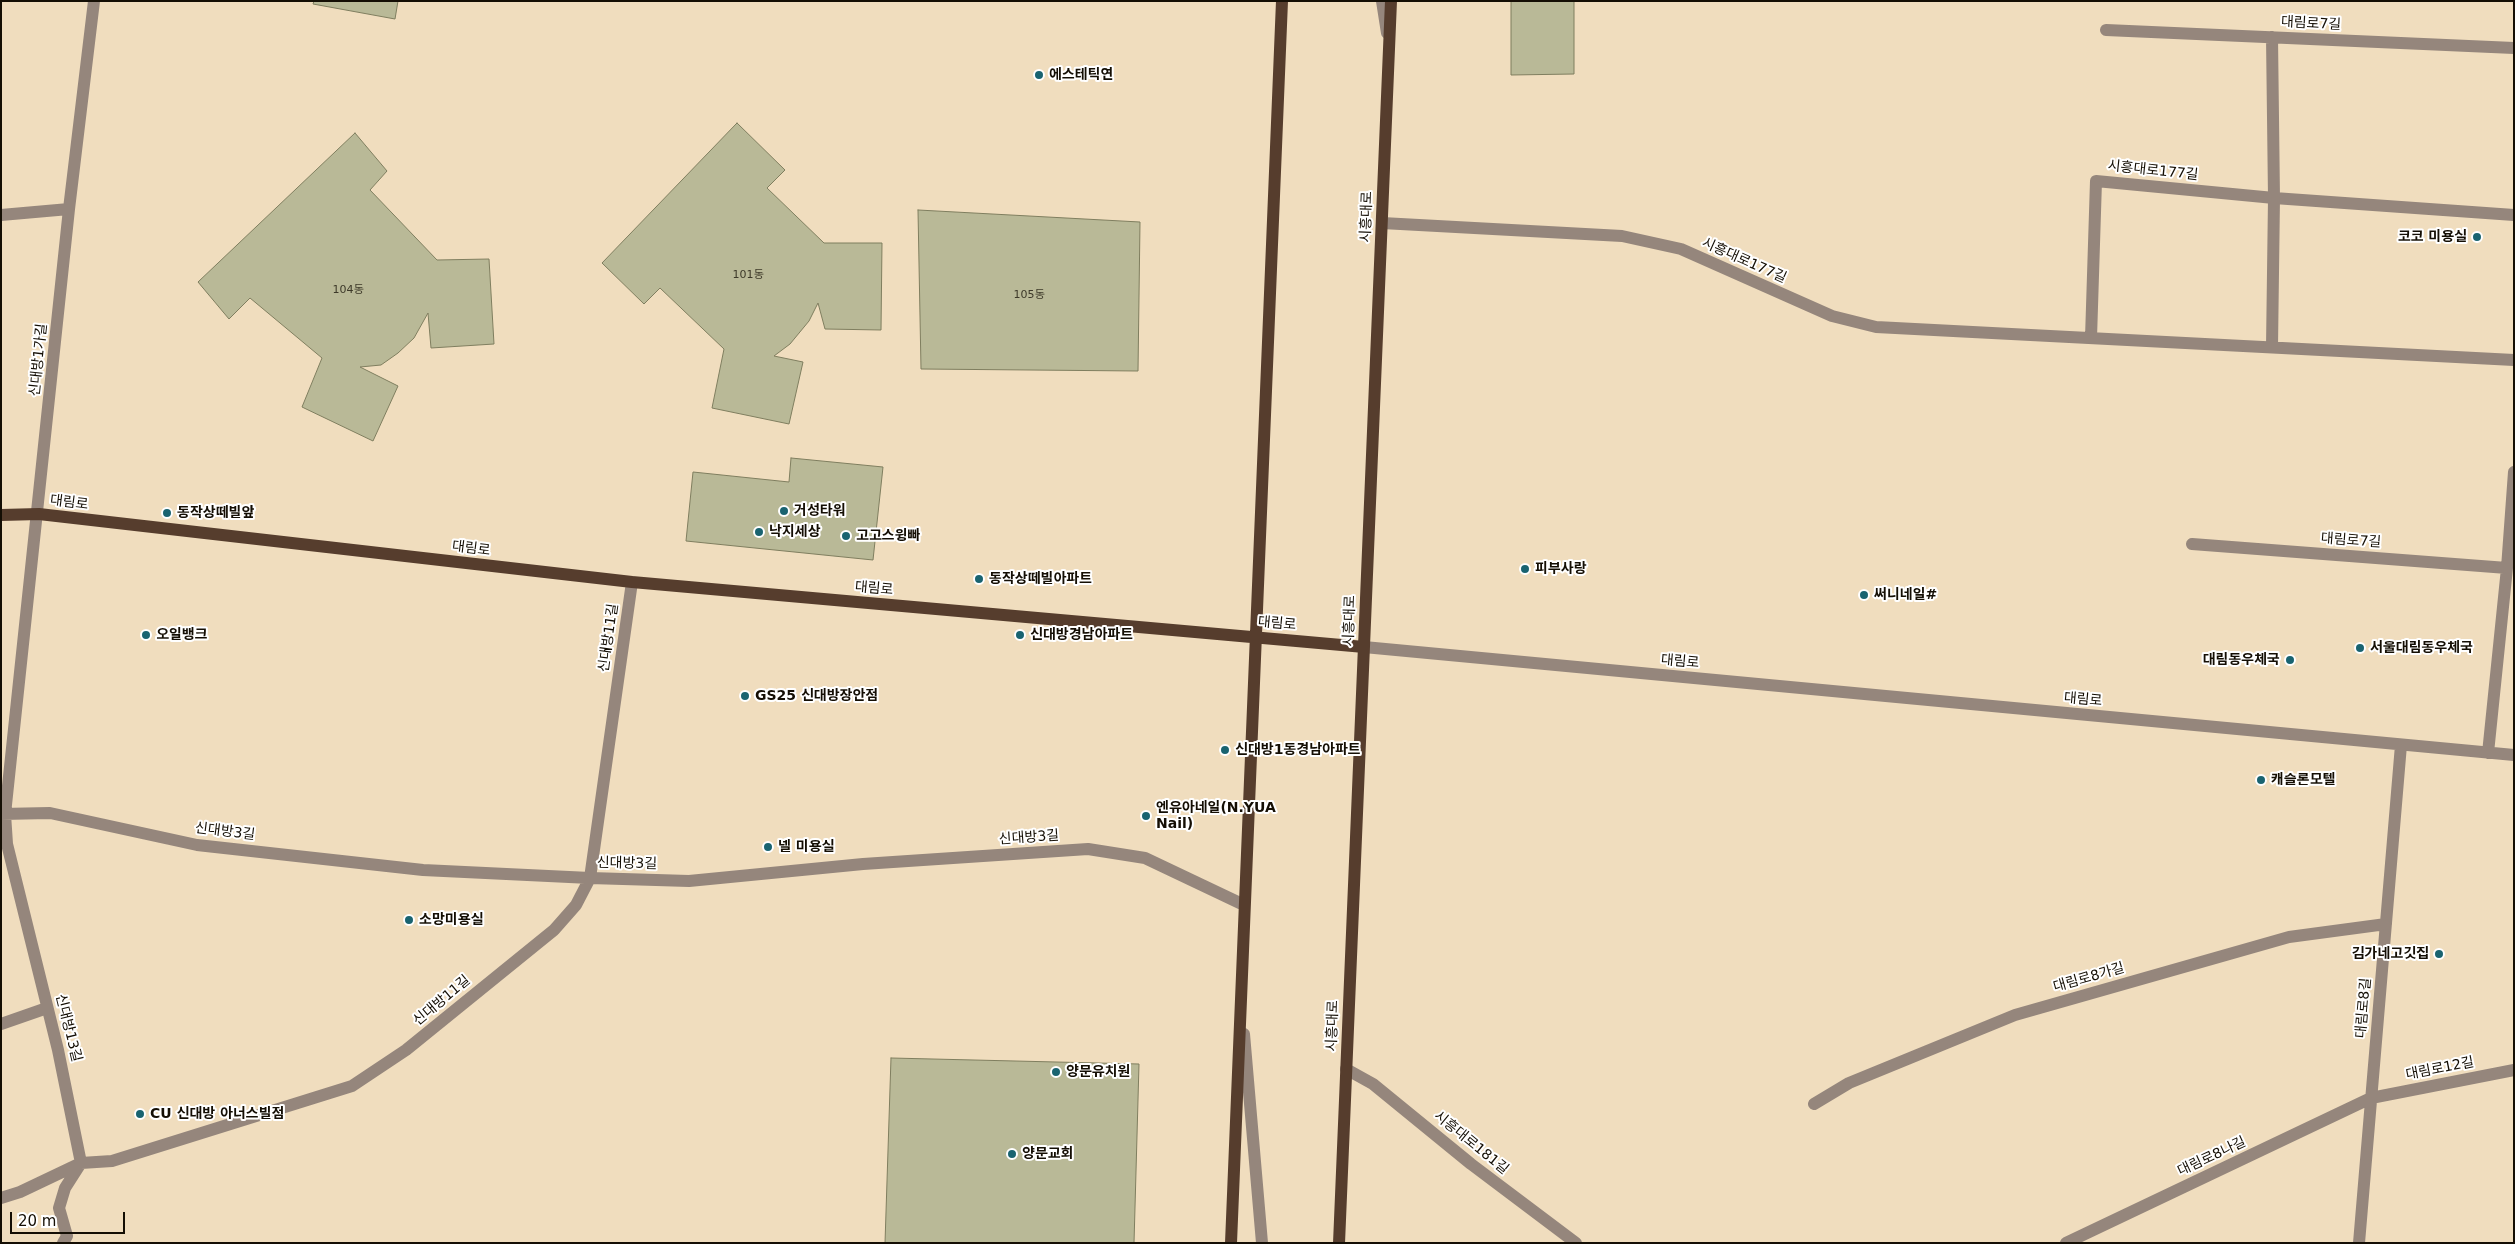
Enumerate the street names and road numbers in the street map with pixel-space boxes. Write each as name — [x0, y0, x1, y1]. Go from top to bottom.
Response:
street label: 대림로7길 — [2280, 14, 2342, 34]
street label: 시흥대로177길 — [2107, 158, 2199, 184]
street label: 시흥대로 — [1358, 191, 1376, 243]
street label: 시흥대로177길 — [1699, 235, 1789, 287]
street label: 신대방1가길 — [27, 323, 51, 397]
street label: 대림로 — [49, 492, 89, 514]
street label: 대림로7길 — [2320, 531, 2382, 551]
street label: 대림로 — [451, 538, 491, 560]
street label: 대림로 — [854, 579, 894, 599]
street label: 시흥대로 — [1341, 595, 1359, 647]
street label: 신대방11길 — [596, 603, 622, 673]
street label: 대림로 — [1257, 614, 1297, 634]
street label: 대림로 — [1660, 652, 1700, 672]
street label: 대림로 — [2063, 690, 2103, 710]
street label: 신대방3길 — [194, 820, 256, 844]
street label: 신대방3길 — [998, 828, 1060, 848]
street label: 신대방3길 — [597, 855, 657, 873]
street label: 대림로8가길 — [2051, 960, 2127, 996]
street label: 신대방11길 — [410, 972, 474, 1030]
street label: 대림로8길 — [2353, 977, 2375, 1039]
street label: 신대방13길 — [51, 992, 85, 1064]
street label: 시흥대로 — [1324, 1000, 1342, 1052]
street label: 대림로12길 — [2404, 1054, 2476, 1084]
street label: 시흥대로181길 — [1430, 1108, 1512, 1178]
street label: 대림로8나길 — [2175, 1134, 2249, 1180]

